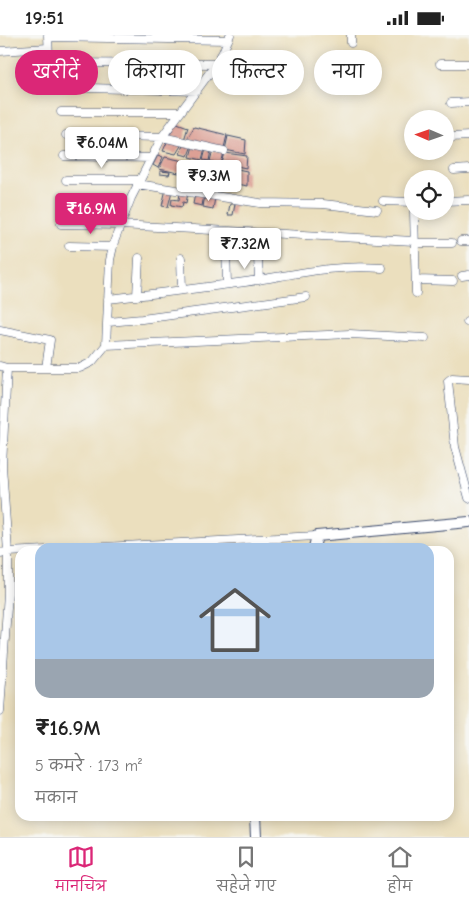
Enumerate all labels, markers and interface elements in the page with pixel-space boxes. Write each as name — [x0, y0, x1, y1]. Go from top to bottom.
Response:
text: 19:51 — [25, 7, 64, 29]
chip: खरीदें — [15, 50, 98, 95]
chip: किराया — [108, 50, 202, 95]
chip: फ़िल्टर — [212, 50, 304, 95]
chip: नया — [314, 50, 382, 95]
north arrow — [404, 110, 454, 160]
map controls — [404, 110, 454, 220]
pin: ₹6.04M — [61, 127, 143, 169]
text: ₹6.04M — [76, 134, 128, 152]
pin: ₹9.3M — [174, 159, 244, 202]
text: ₹9.3M — [187, 167, 231, 185]
button: locate — [404, 170, 454, 220]
pin: ₹16.9M — [50, 193, 132, 235]
text: ₹16.9M — [66, 200, 116, 218]
pin: ₹7.32M — [204, 227, 286, 270]
text: ₹7.32M — [220, 235, 270, 253]
icon: home — [190, 575, 280, 665]
text: ₹16.9M — [35, 716, 100, 740]
text: 5 कमरे · 173 m² — [35, 757, 142, 775]
text: मकान — [35, 789, 77, 807]
tab: मानचित्र — [55, 843, 106, 902]
tab: सहेजे गए — [217, 843, 276, 902]
tab: होम — [386, 843, 414, 902]

